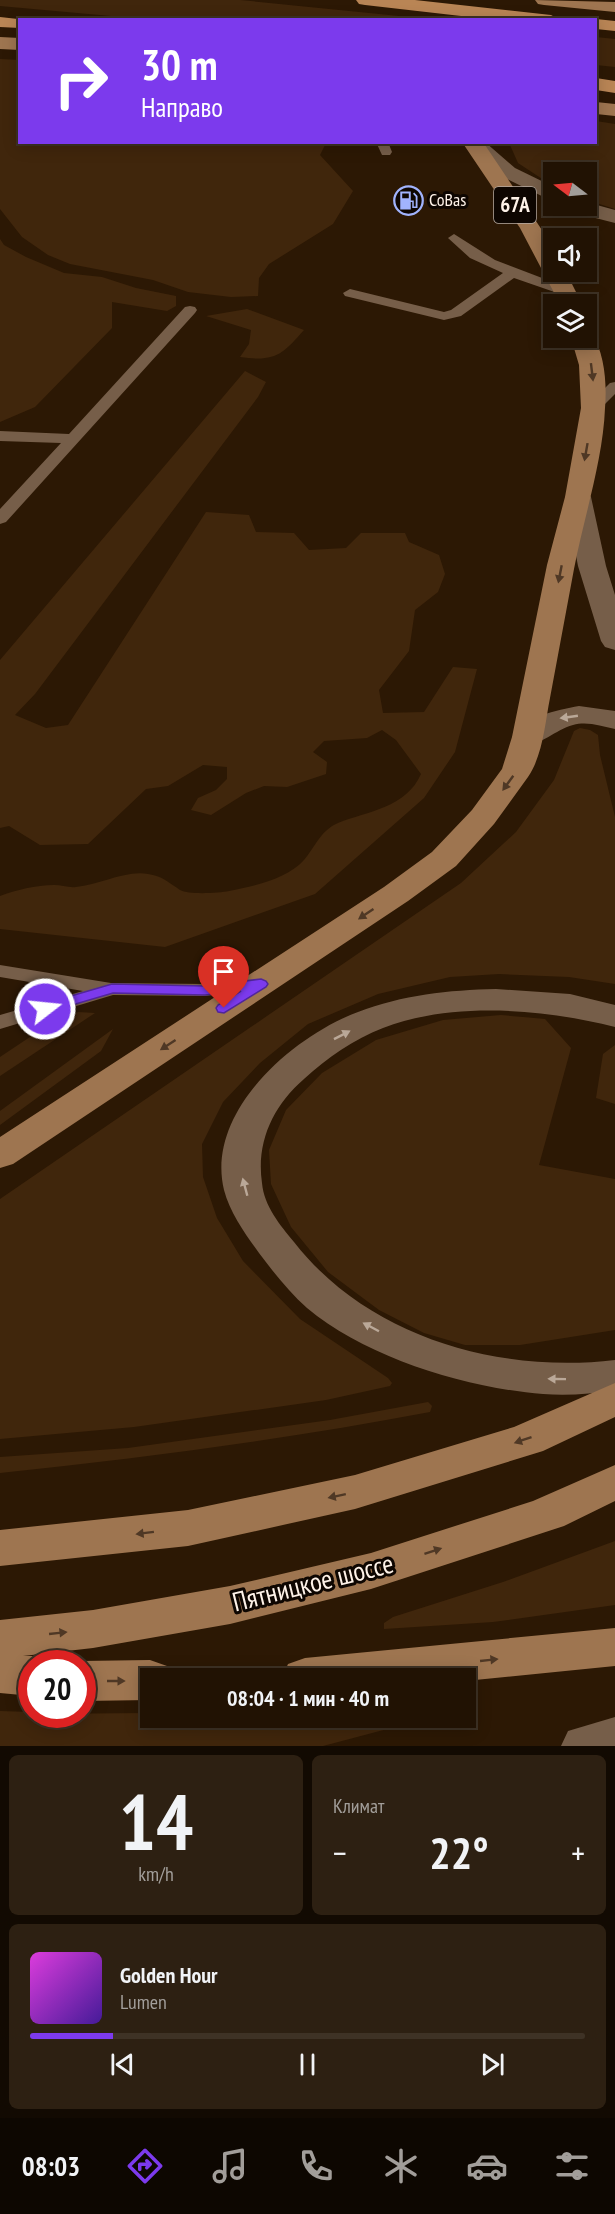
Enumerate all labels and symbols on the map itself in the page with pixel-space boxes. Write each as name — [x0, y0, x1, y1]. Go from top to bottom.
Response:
north arrow — [543, 162, 597, 216]
fuel station icon: CoBas — [392, 184, 424, 216]
road number: 67A — [494, 187, 536, 223]
place label: CoBas — [429, 188, 466, 211]
one-way arrow — [587, 363, 597, 382]
one-way arrow — [581, 443, 590, 462]
one-way arrow — [555, 565, 564, 584]
one-way arrow — [559, 713, 578, 722]
one-way arrow — [502, 774, 514, 790]
one-way arrow — [358, 908, 374, 920]
pin — [198, 946, 249, 1008]
position arrow — [13, 977, 77, 1041]
one-way arrow — [333, 1030, 350, 1040]
one-way arrow — [161, 1039, 177, 1051]
one-way arrow — [240, 1178, 249, 1196]
one-way arrow — [362, 1322, 379, 1332]
one-way arrow — [547, 1374, 566, 1384]
one-way arrow — [514, 1435, 532, 1445]
one-way arrow — [327, 1491, 346, 1501]
one-way arrow — [136, 1528, 155, 1538]
street label: Пятницкое шоссе — [229, 1546, 397, 1618]
one-way arrow — [424, 1546, 442, 1555]
one-way arrow — [49, 1628, 68, 1638]
speed limit sign: 20 — [18, 1650, 96, 1728]
one-way arrow — [479, 1655, 498, 1665]
one-way arrow — [107, 1676, 126, 1686]

